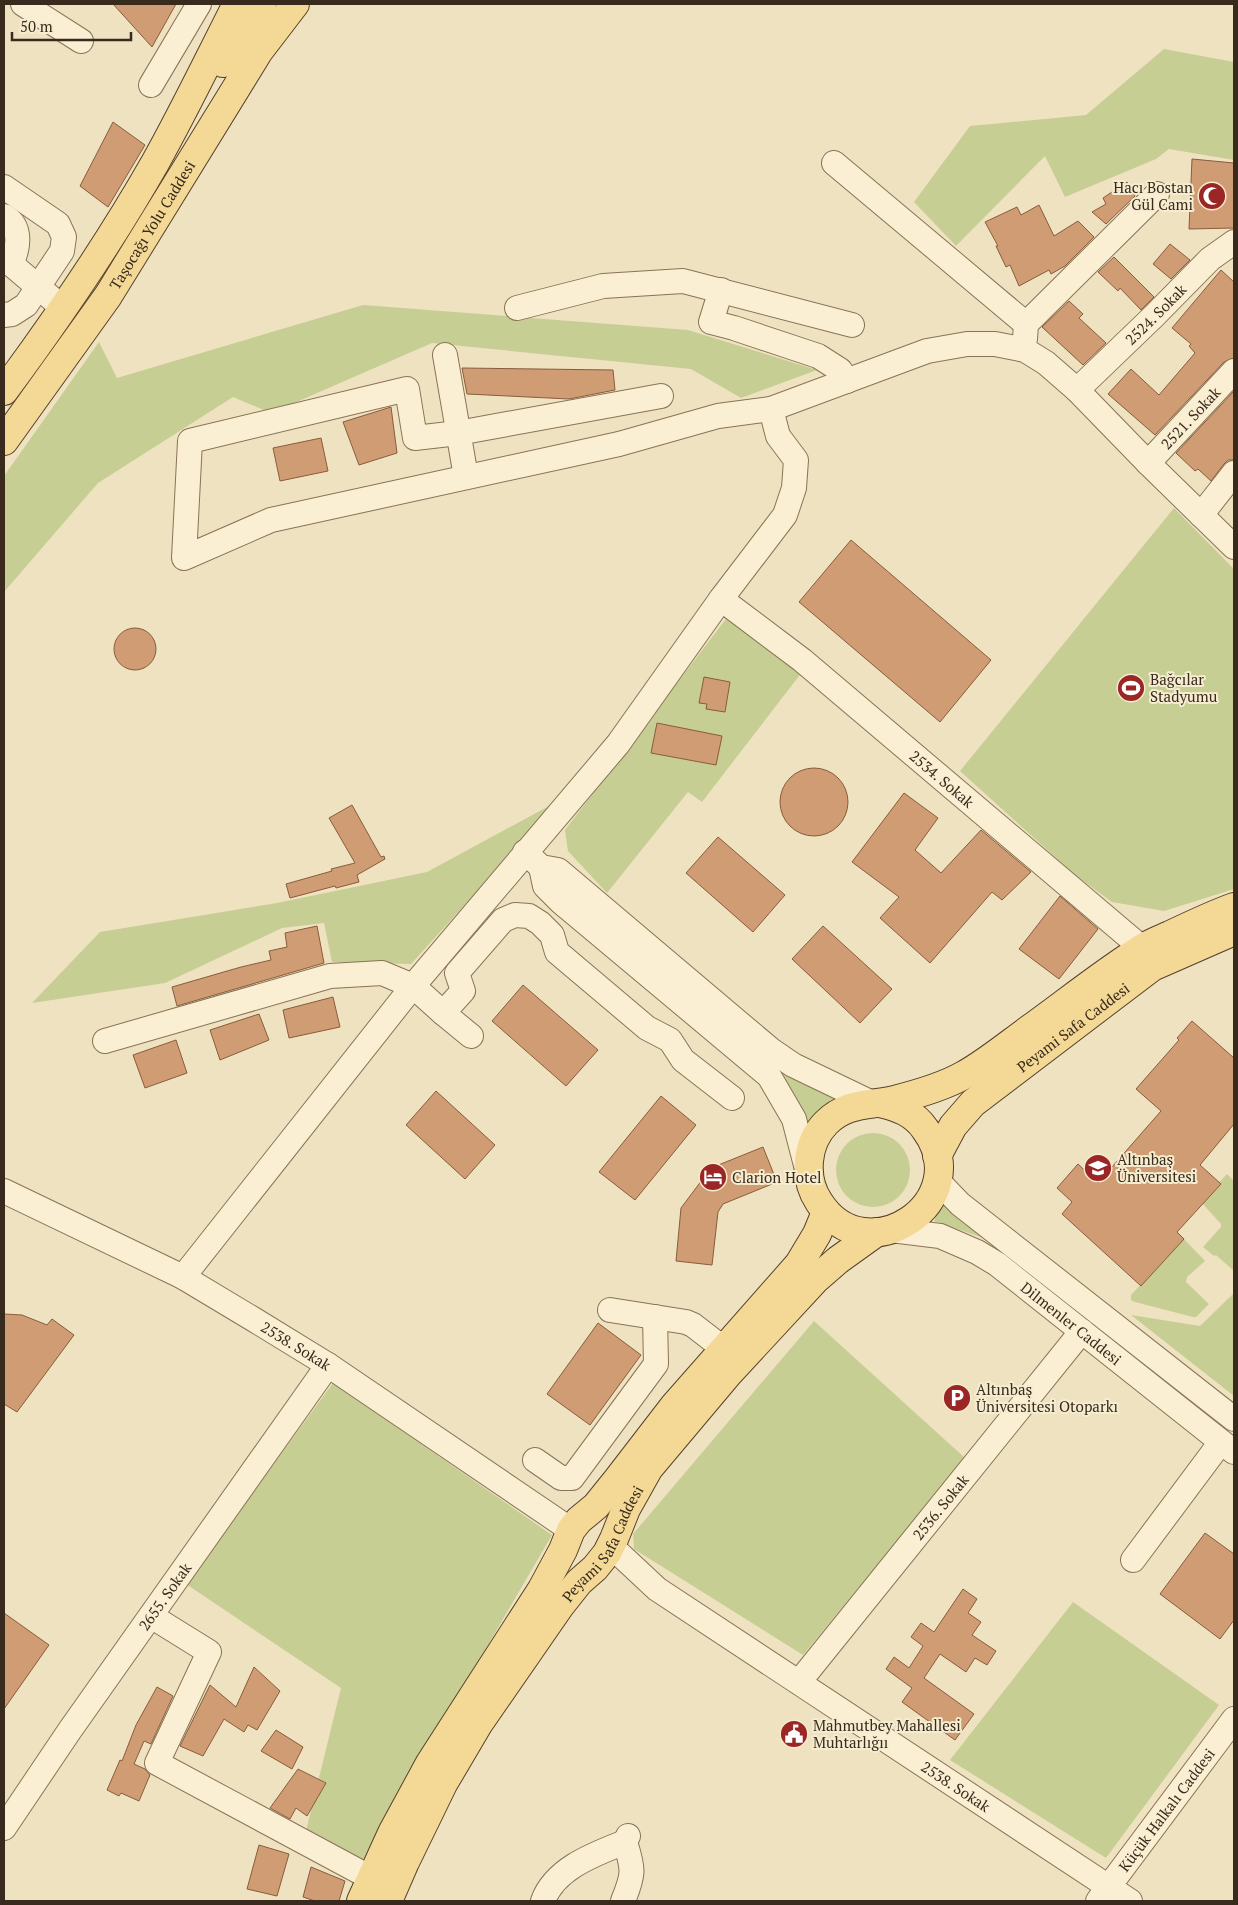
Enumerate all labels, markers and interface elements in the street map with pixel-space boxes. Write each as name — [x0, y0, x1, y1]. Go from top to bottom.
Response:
scale bar — [12, 10, 131, 42]
text: 50 m — [20, 16, 53, 36]
street label: Taşocağı Yolu Caddesi — [105, 157, 199, 293]
place label: Hacı Bostan Gül Cami — [1113, 177, 1193, 214]
mosque icon: Hacı Bostan Gül Cami — [1197, 181, 1227, 211]
street label: 2524. Sokak — [1120, 279, 1190, 349]
street label: 2521. Sokak — [1156, 382, 1225, 453]
place label: Bağcılar Stadyumu — [1150, 669, 1218, 706]
sports icon: Bağcılar Stadyumu — [1116, 673, 1146, 703]
street label: 2534. Sokak — [906, 746, 979, 812]
street label: Peyami Safa Caddesi — [1013, 978, 1133, 1076]
place label: Altınbaş Üniversitesi — [1117, 1149, 1196, 1186]
school or university icon: Altınbaş Üniversitesi — [1083, 1153, 1113, 1183]
hotel icon: Clarion Hotel — [698, 1162, 728, 1192]
place label: Clarion Hotel — [732, 1167, 822, 1187]
street label: Dilmenler Caddesi — [1017, 1277, 1126, 1369]
street label: 2538. Sokak — [258, 1316, 335, 1375]
place label: Altınbaş Üniversitesi Otoparkı — [976, 1379, 1118, 1416]
parking icon: Altınbaş Üniversitesi Otoparkı — [942, 1383, 972, 1413]
street label: 2536. Sokak — [908, 1470, 973, 1544]
street label: Peyami Safa Caddesi — [557, 1482, 647, 1606]
street label: 2655. Sokak — [134, 1558, 196, 1634]
place label: Mahmutbey Mahallesi Muhtarlığıı — [813, 1715, 961, 1752]
public building icon: Mahmutbey Mahallesi Muhtarlığıı — [779, 1719, 809, 1749]
street label: Küçük Halkalı Caddesi — [1114, 1744, 1219, 1875]
street label: 2538. Sokak — [918, 1756, 994, 1816]

